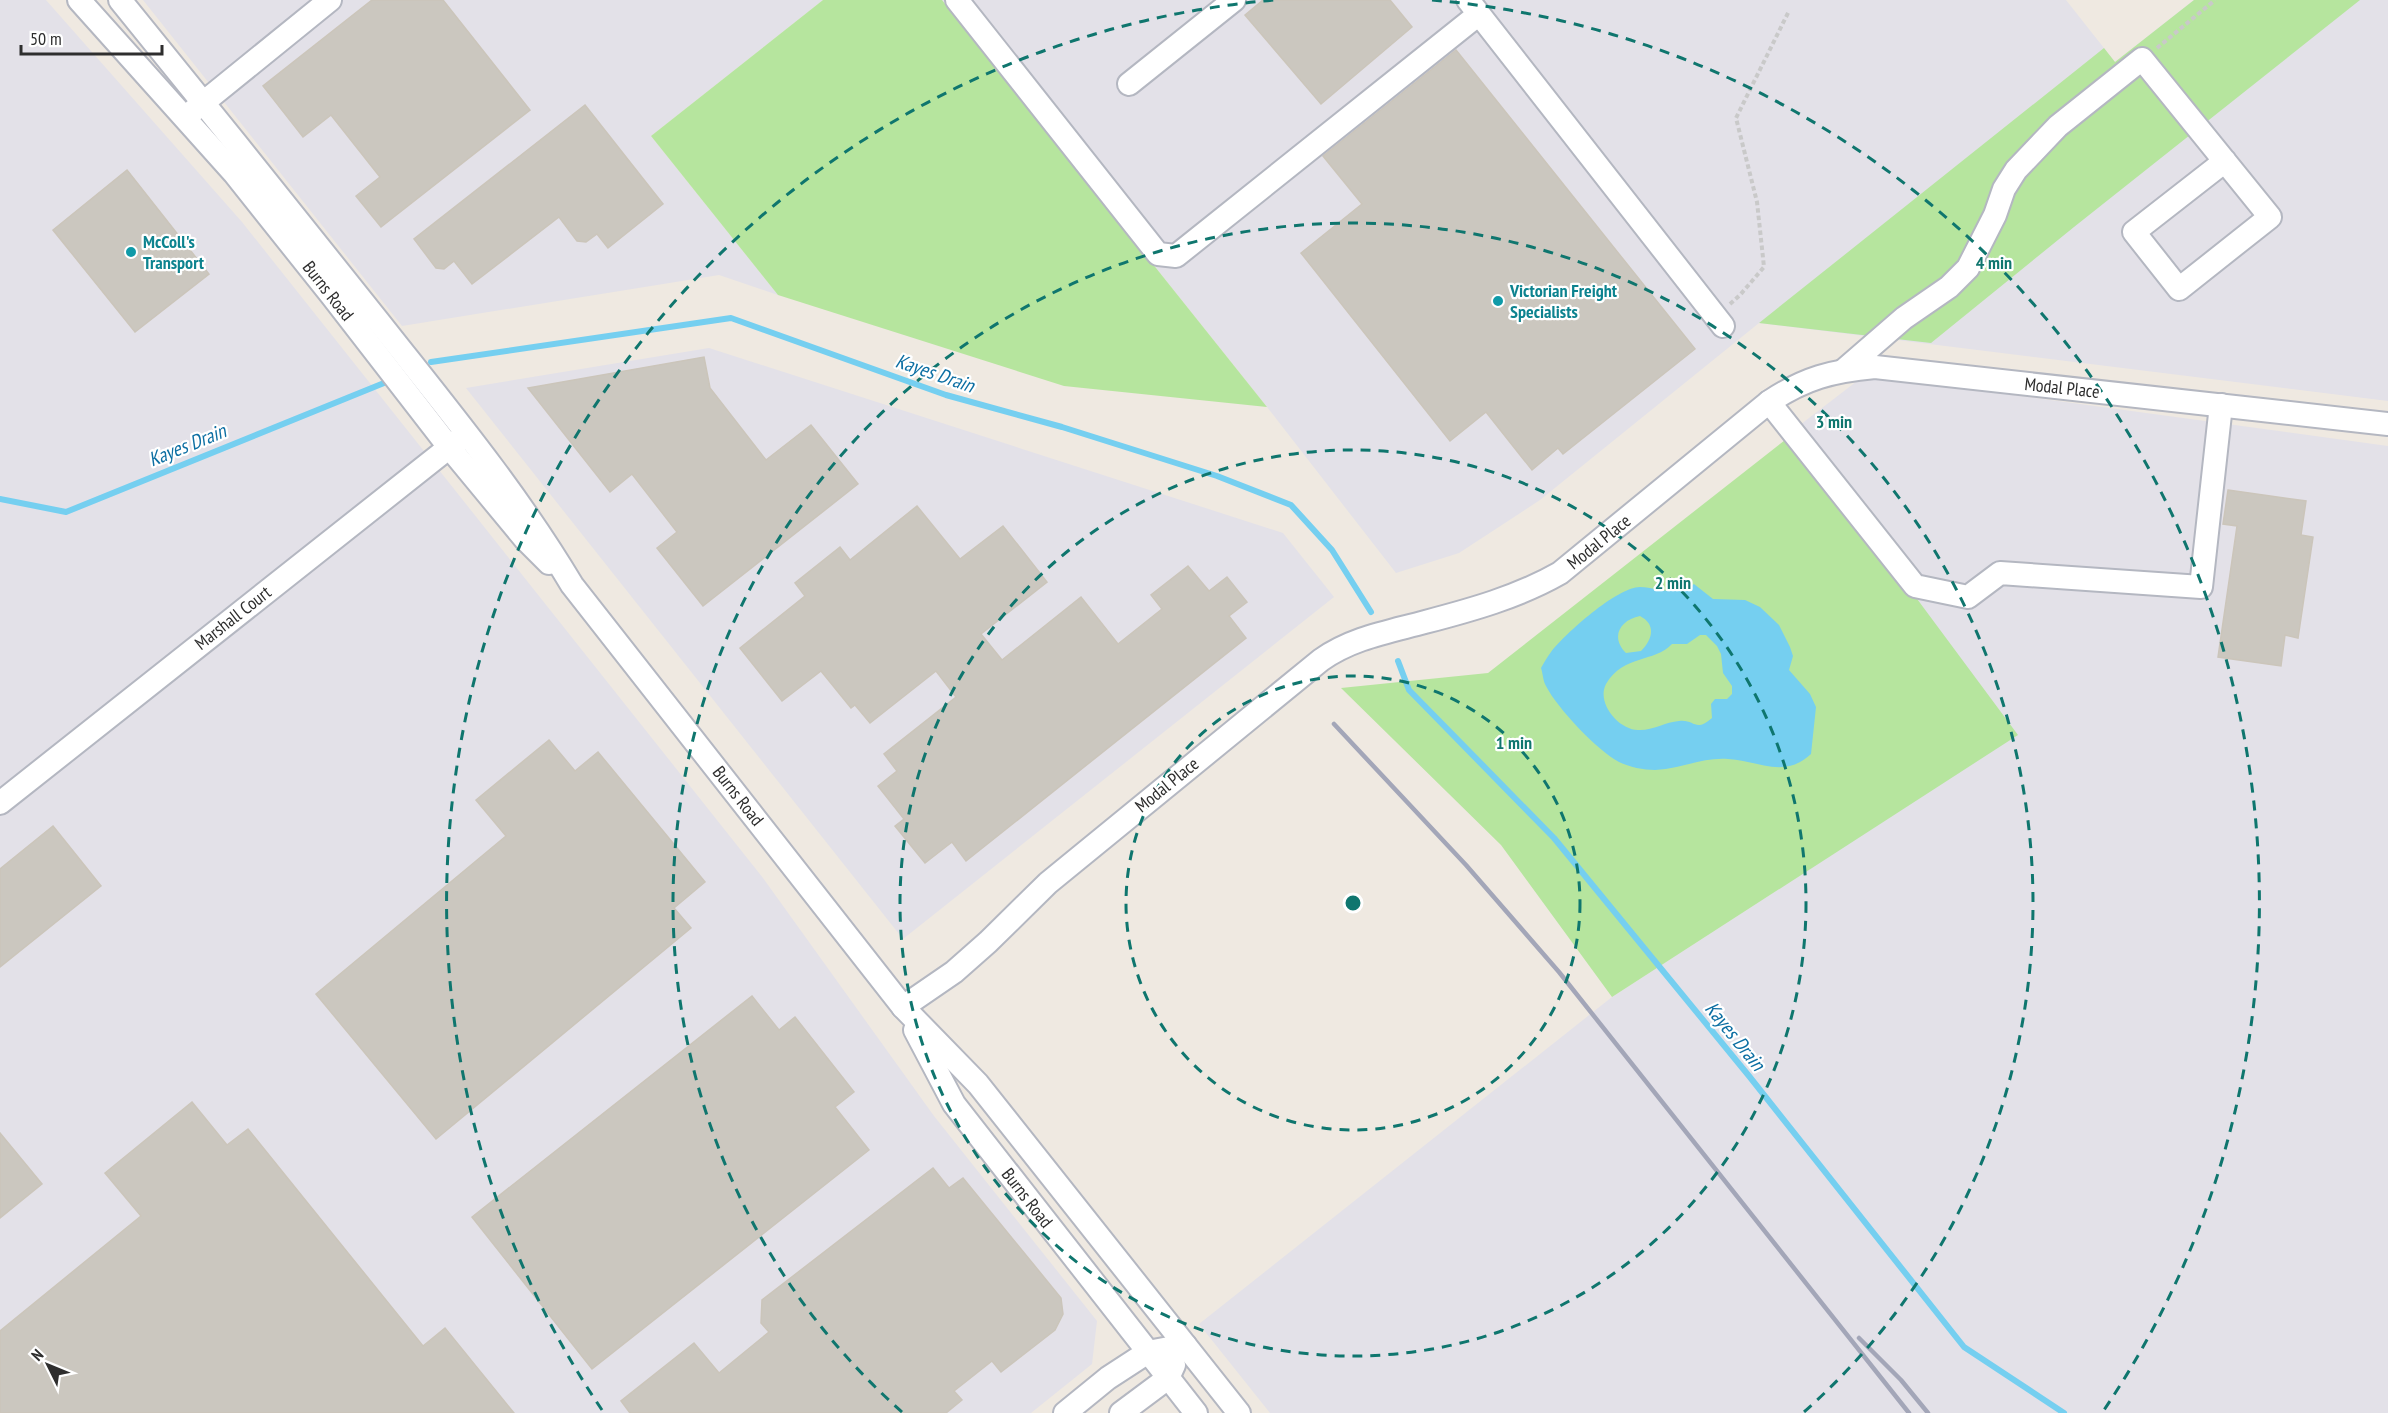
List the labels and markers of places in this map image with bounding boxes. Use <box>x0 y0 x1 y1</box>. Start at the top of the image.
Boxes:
place label: McColl's Transport <box>143 230 205 274</box>
marker: McColl's Transport <box>124 245 138 259</box>
place label: Victorian Freight Specialists <box>1509 279 1618 323</box>
marker: Victorian Freight Specialists <box>1491 294 1505 308</box>
centre of rings <box>1343 893 1363 913</box>

